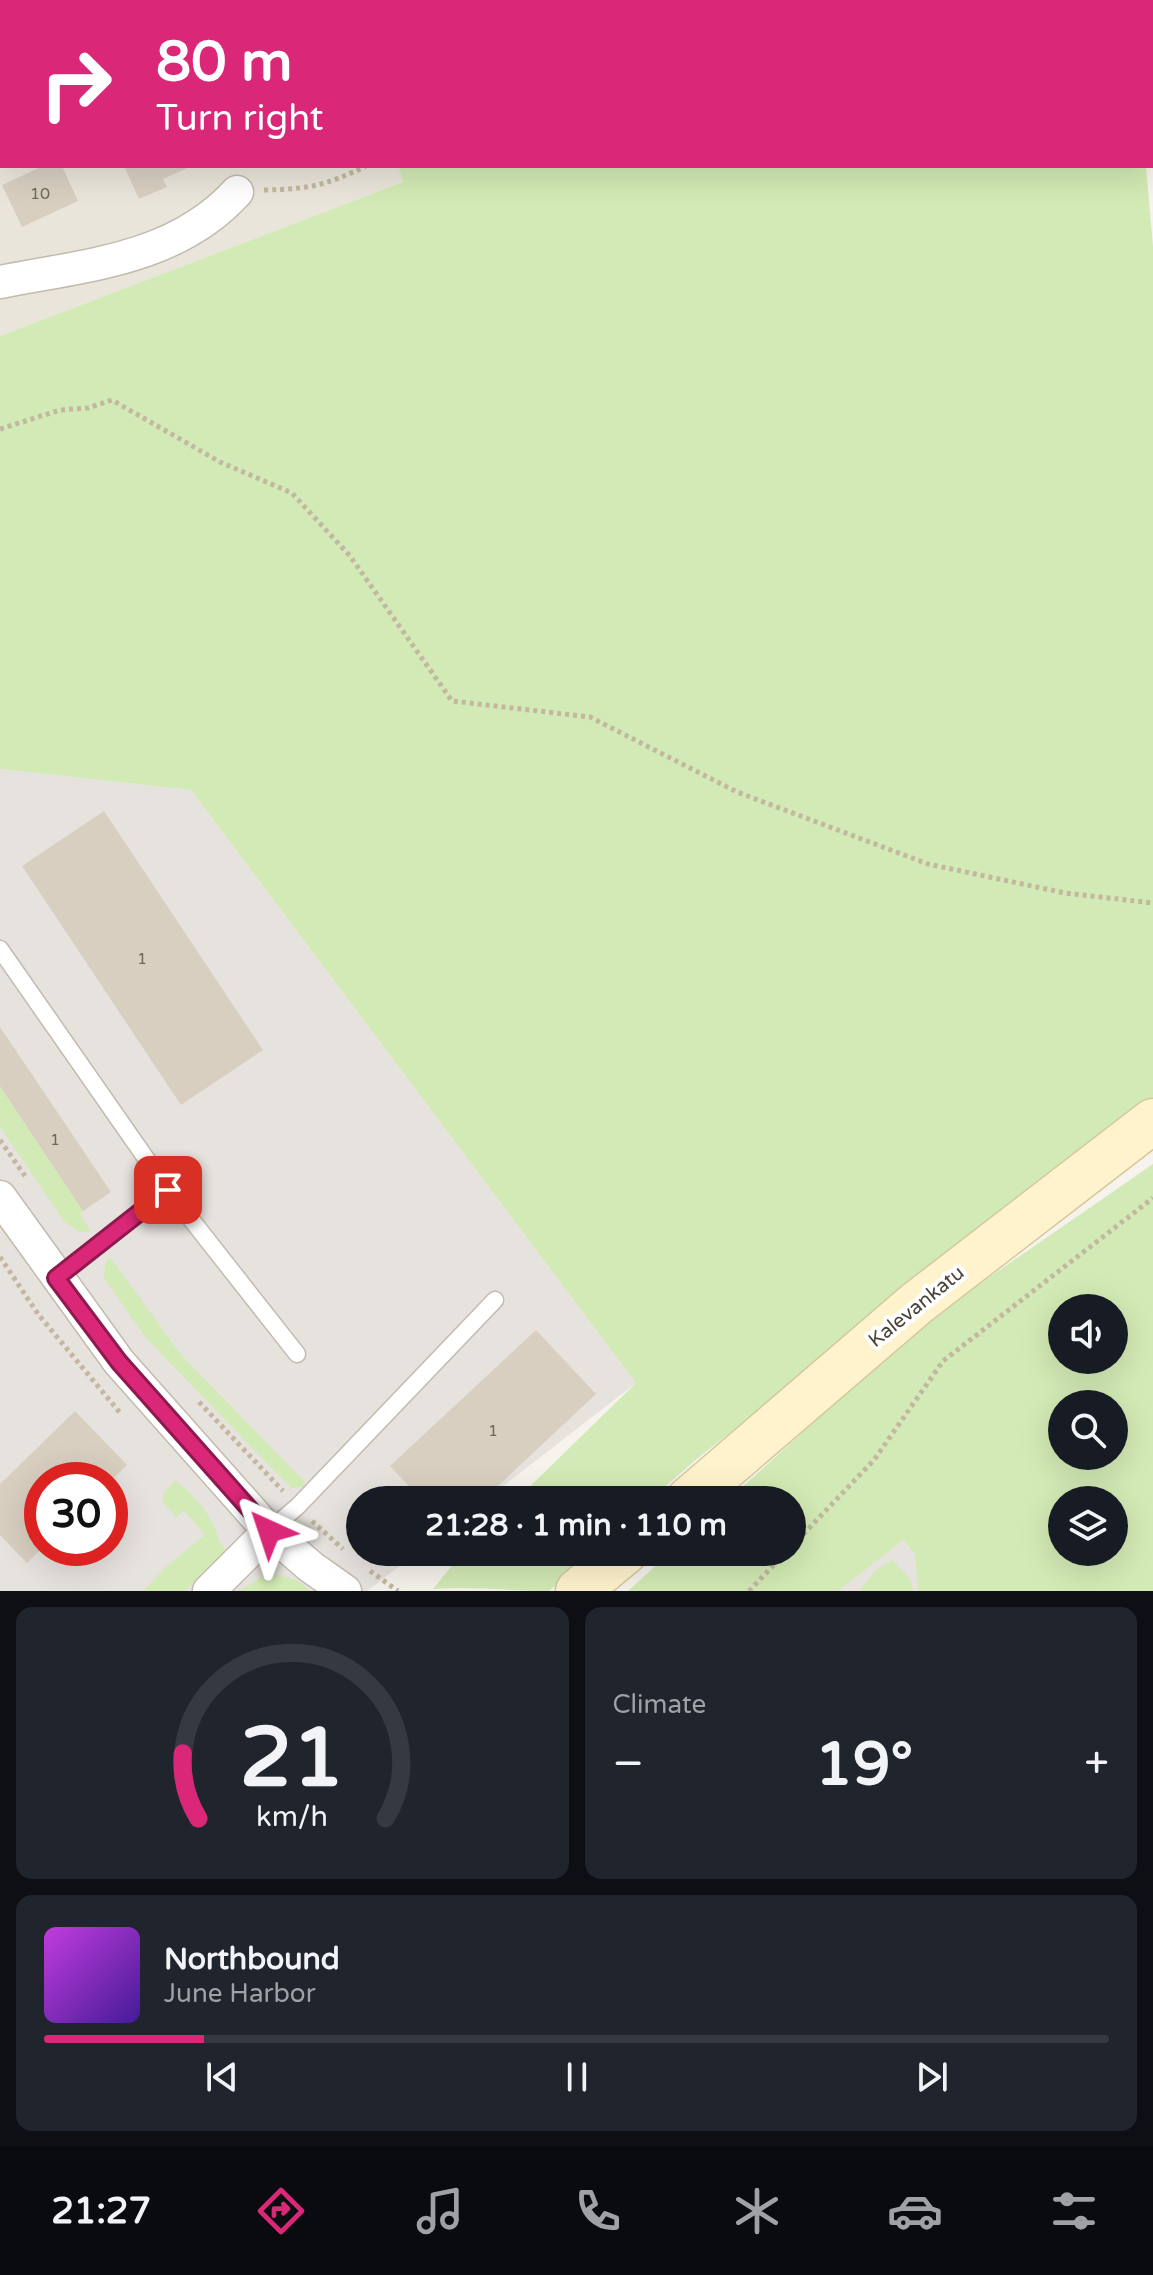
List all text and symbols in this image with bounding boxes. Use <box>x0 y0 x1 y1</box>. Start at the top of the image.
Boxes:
text: 80 m <box>156 29 292 96</box>
icon: right <box>24 32 128 136</box>
text: Turn right <box>156 97 323 140</box>
house number: 10 <box>30 184 50 204</box>
house number: 1 <box>137 949 147 969</box>
house number: 1 <box>50 1130 60 1150</box>
pin <box>134 1156 202 1224</box>
icon: arrive <box>146 1168 190 1212</box>
street label: Kalevankatu <box>864 1261 969 1353</box>
map controls <box>1048 1294 1128 1566</box>
button: sound <box>1048 1294 1128 1374</box>
button: search <box>1048 1390 1128 1470</box>
house number: 1 <box>488 1421 498 1441</box>
speed limit sign: 30 <box>24 1462 128 1566</box>
button: layers <box>1048 1486 1128 1566</box>
position arrow <box>227 1489 311 1573</box>
text: 21:28 · 1 min · 110 m <box>425 1507 727 1544</box>
text: Climate <box>613 1689 706 1720</box>
text: 21 <box>240 1709 344 1809</box>
text: 19° <box>815 1729 913 1801</box>
text: − <box>613 1738 644 1791</box>
text: + <box>1084 1738 1109 1791</box>
text: km/h <box>256 1800 328 1834</box>
text: Northbound <box>164 1941 340 1978</box>
text: June Harbor <box>164 1978 316 2009</box>
icon: previous <box>200 2055 244 2099</box>
icon: pause <box>555 2055 599 2099</box>
icon: next <box>910 2055 954 2099</box>
icon: directions <box>253 2183 309 2239</box>
icon: music <box>412 2183 468 2239</box>
icon: phone <box>570 2183 626 2239</box>
icon: climate <box>729 2183 785 2239</box>
icon: car <box>887 2183 943 2239</box>
icon: filters <box>1046 2183 1102 2239</box>
text: 21:27 <box>51 2190 151 2233</box>

